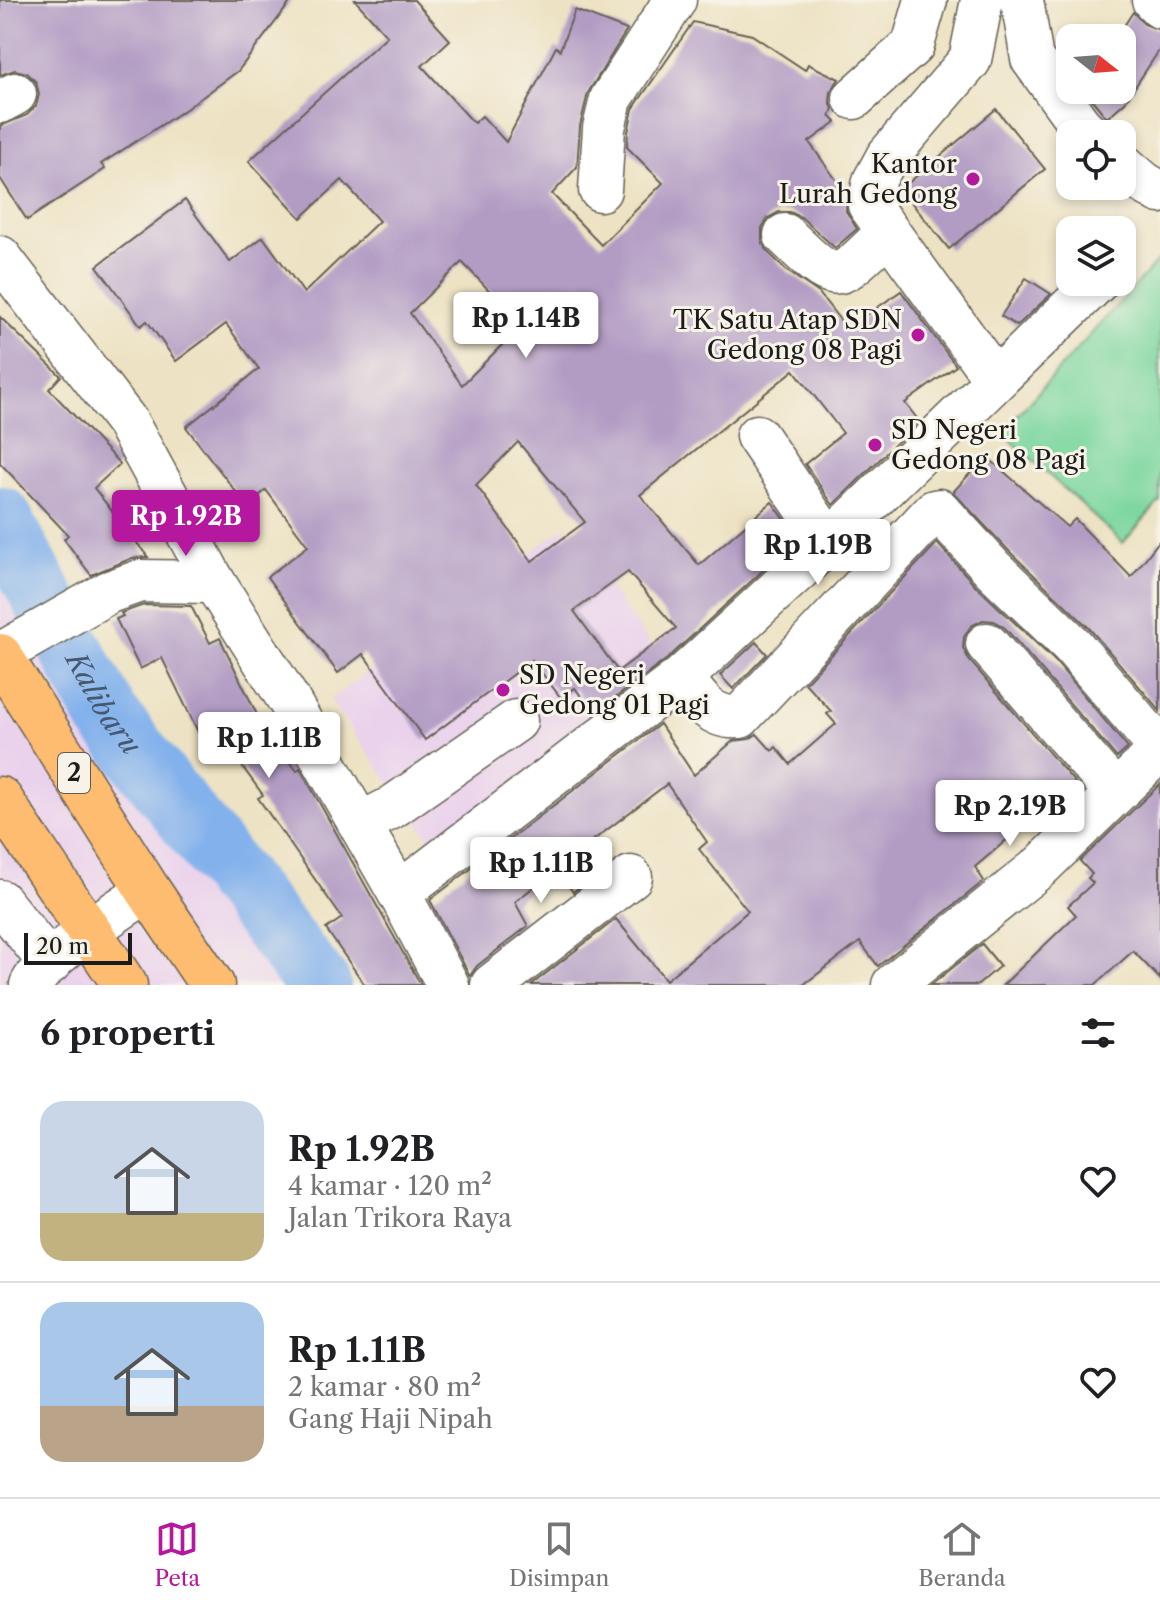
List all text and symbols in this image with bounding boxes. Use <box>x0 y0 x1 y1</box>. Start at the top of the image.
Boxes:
north arrow <box>1056 24 1136 104</box>
map controls <box>1056 24 1136 296</box>
button: locate <box>1056 120 1136 200</box>
place label: Kantor Lurah Gedong <box>779 148 957 210</box>
marker: Kantor Lurah Gedong <box>964 170 982 188</box>
button: layers <box>1056 216 1136 296</box>
pin: Rp 1.14B <box>443 292 609 360</box>
text: Rp 1.14B <box>471 302 581 334</box>
place label: TK Satu Atap SDN Gedong 08 Pagi <box>673 304 902 366</box>
marker: TK Satu Atap SDN Gedong 08 Pagi <box>909 326 927 344</box>
place label: SD Negeri Gedong 08 Pagi <box>891 414 1086 476</box>
marker: SD Negeri Gedong 08 Pagi <box>866 436 884 454</box>
pin: Rp 1.92B <box>103 490 269 558</box>
text: Rp 1.92B <box>130 500 242 532</box>
pin: Rp 1.19B <box>735 519 901 587</box>
text: Rp 1.19B <box>763 529 873 561</box>
water label: Kalibaru <box>58 644 149 761</box>
place label: SD Negeri Gedong 01 Pagi <box>519 659 710 721</box>
marker: SD Negeri Gedong 01 Pagi <box>494 681 512 699</box>
pin: Rp 1.11B <box>186 712 352 780</box>
text: Rp 1.11B <box>216 722 322 754</box>
road number: 2 <box>58 753 90 793</box>
pin: Rp 2.19B <box>927 780 1093 848</box>
text: Rp 2.19B <box>953 790 1067 822</box>
pin: Rp 1.11B <box>458 837 624 905</box>
text: Rp 1.11B <box>488 847 594 879</box>
scale bar <box>24 929 132 965</box>
text: 20 m <box>36 933 89 960</box>
icon: filters <box>1076 1011 1120 1055</box>
text: 6 properti <box>40 1012 215 1054</box>
text: Rp 1.92B <box>288 1128 435 1170</box>
icon: home <box>104 1133 200 1229</box>
icon: heart <box>1076 1159 1120 1203</box>
text: 4 kamar · 120 m² <box>288 1170 492 1202</box>
text: Jalan Trikora Raya <box>288 1202 512 1234</box>
text: Rp 1.11B <box>288 1329 426 1371</box>
icon: home <box>104 1334 200 1430</box>
icon: heart <box>1076 1360 1120 1404</box>
text: 2 kamar · 80 m² <box>288 1371 481 1403</box>
text: Gang Haji Nipah <box>288 1403 493 1435</box>
tab: Peta <box>154 1517 200 1592</box>
tab: Disimpan <box>509 1517 609 1592</box>
tab: Beranda <box>918 1517 1006 1592</box>

